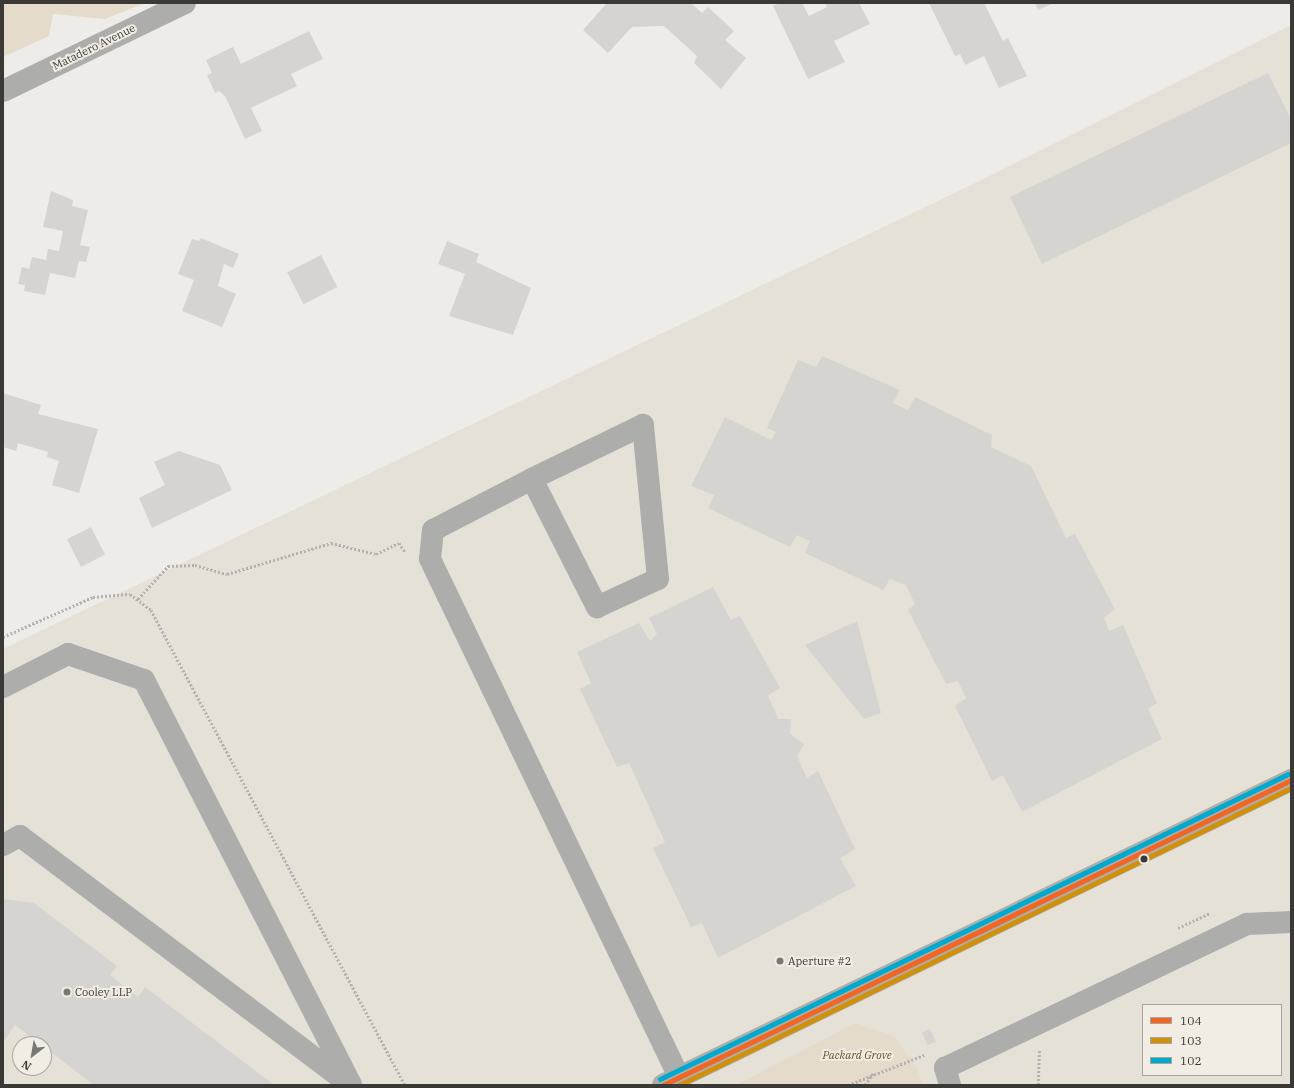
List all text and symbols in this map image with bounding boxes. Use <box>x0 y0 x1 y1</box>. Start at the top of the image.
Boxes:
street label: Matadero Avenue <box>51 21 137 73</box>
unlabelled marker <box>1139 854 1149 864</box>
place label: Aperture #2 <box>788 954 851 968</box>
marker: Aperture #2 <box>775 956 785 966</box>
place label: Cooley LLP <box>75 985 132 999</box>
marker: Cooley LLP <box>62 987 72 997</box>
legend <box>1142 1004 1282 1076</box>
text: 104 <box>1180 1013 1202 1028</box>
text: 103 <box>1180 1033 1202 1048</box>
north arrow <box>12 1036 52 1076</box>
park label: Packard Grove <box>822 1048 892 1062</box>
text: 102 <box>1180 1053 1202 1068</box>
text: N <box>19 1057 34 1074</box>

